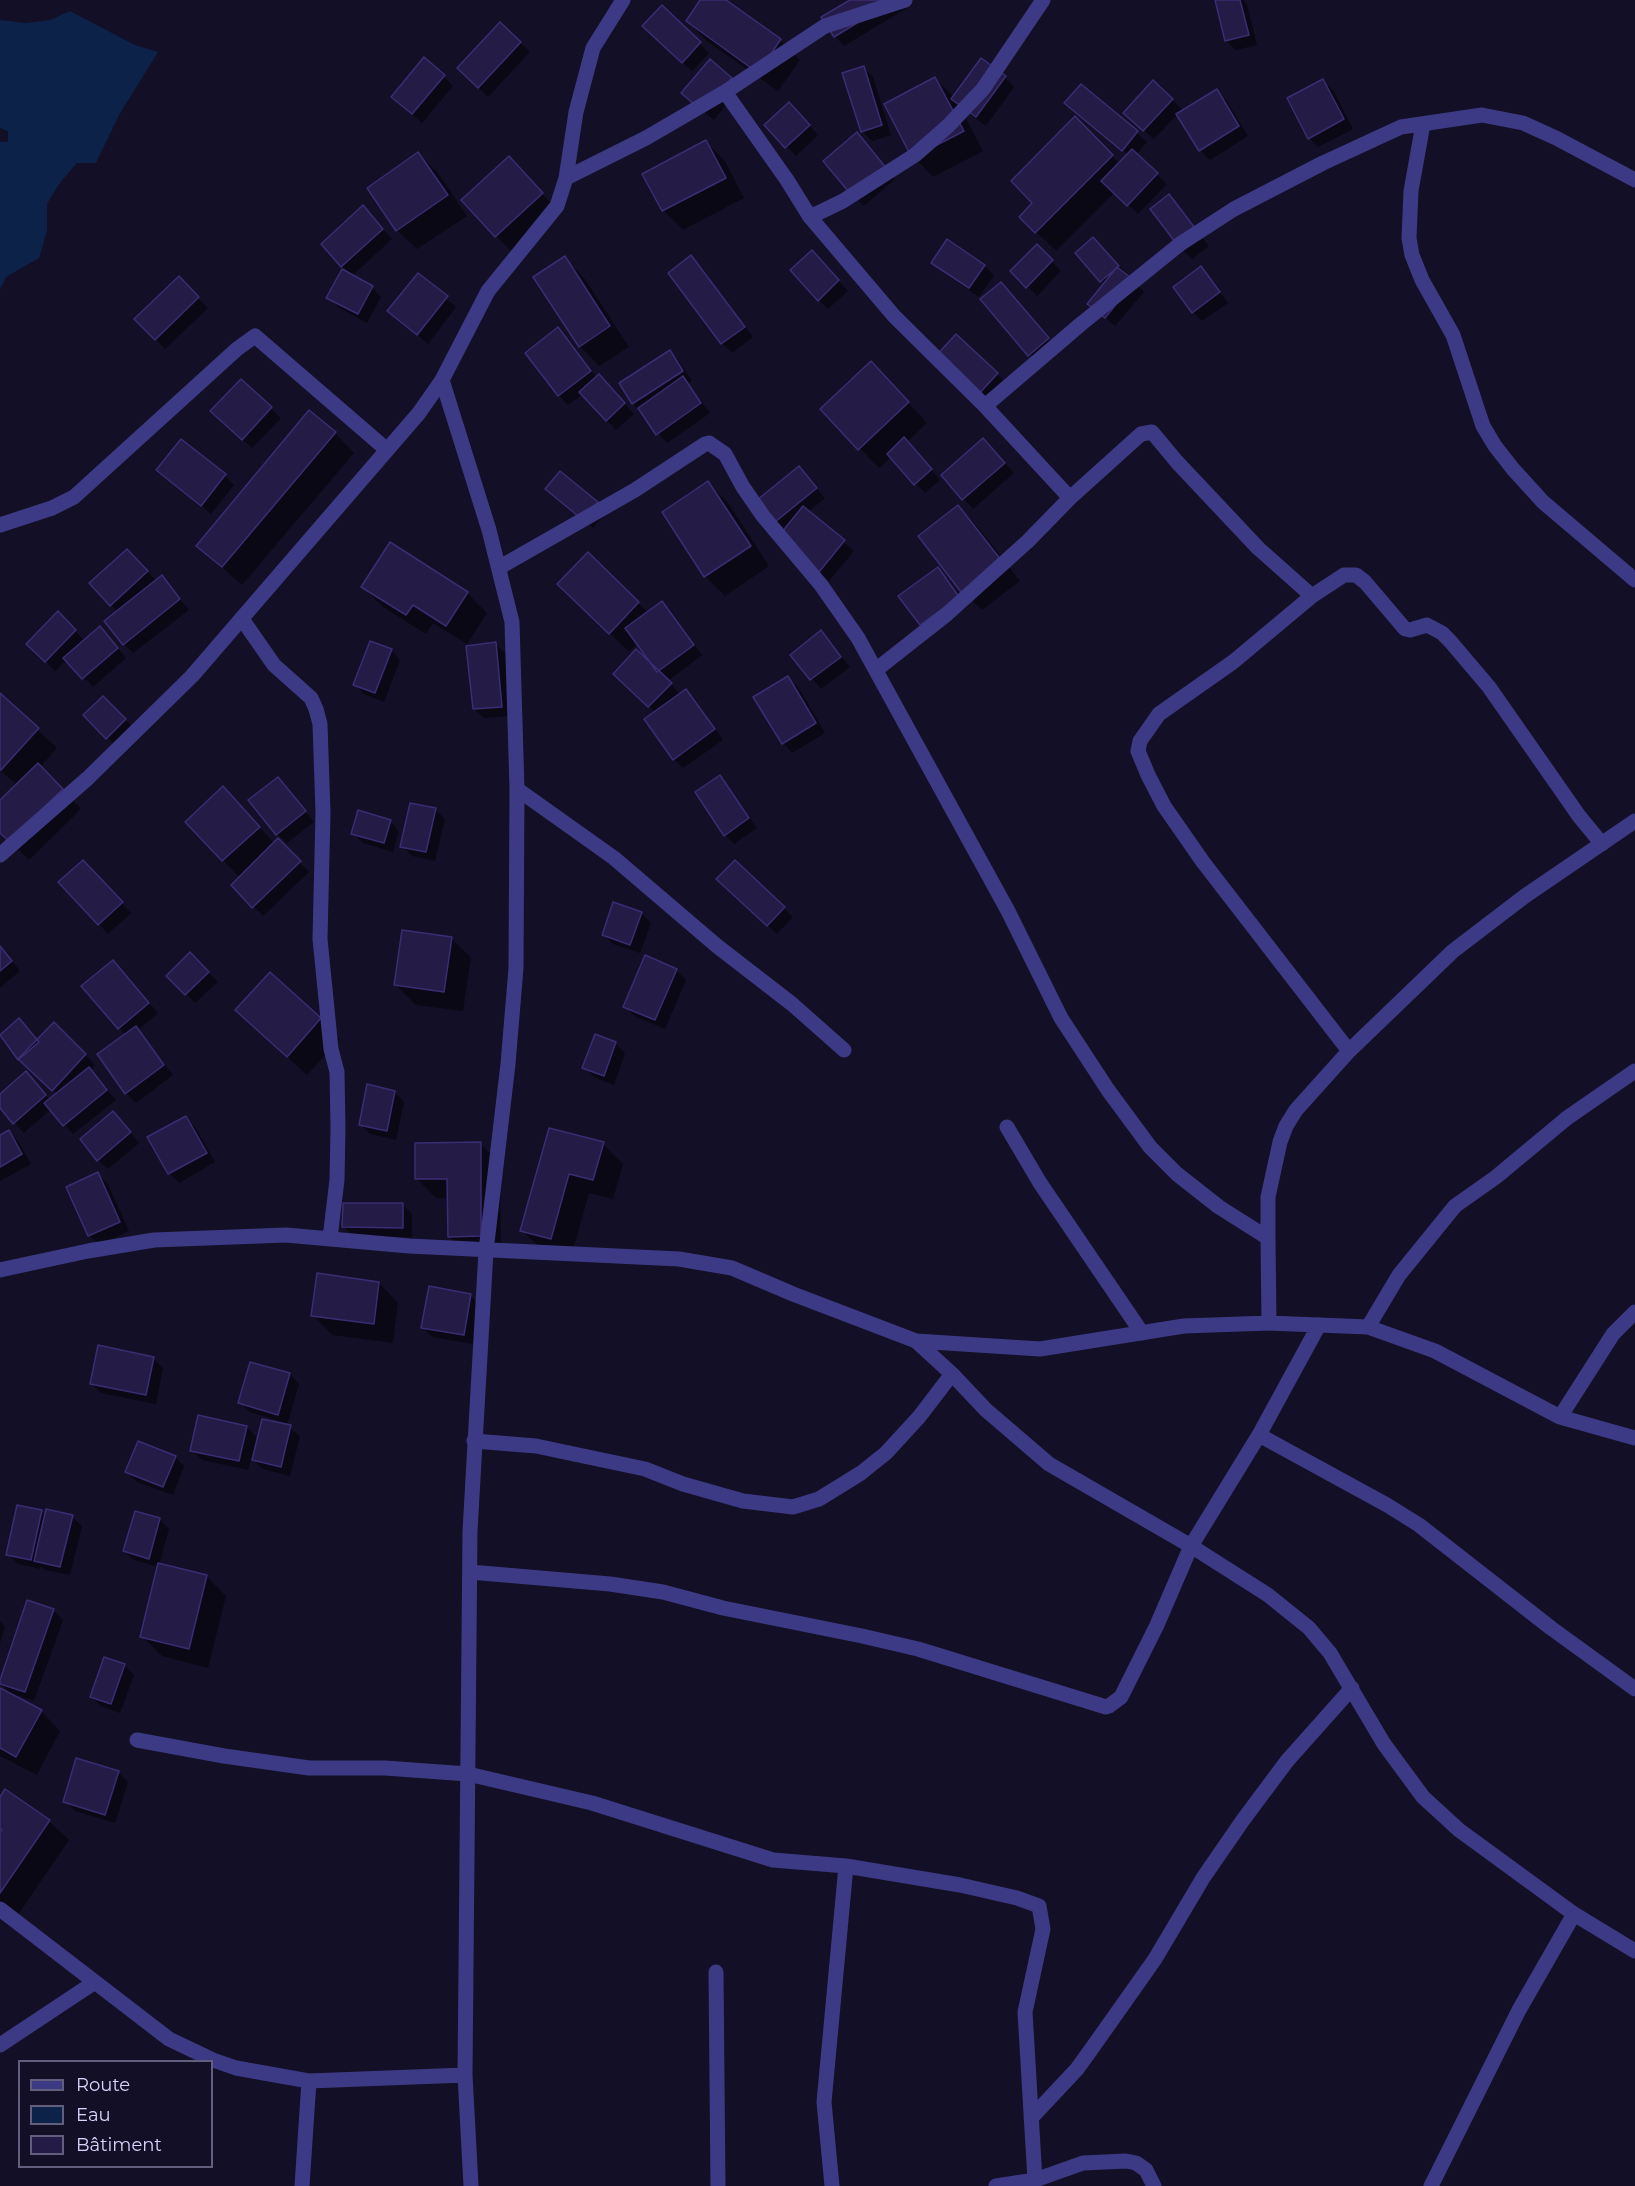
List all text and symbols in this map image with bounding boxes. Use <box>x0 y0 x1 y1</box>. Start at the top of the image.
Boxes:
legend <box>18 2060 213 2168</box>
text: Route <box>76 2074 130 2096</box>
text: Eau <box>76 2104 111 2126</box>
text: Bâtiment <box>76 2134 162 2156</box>

